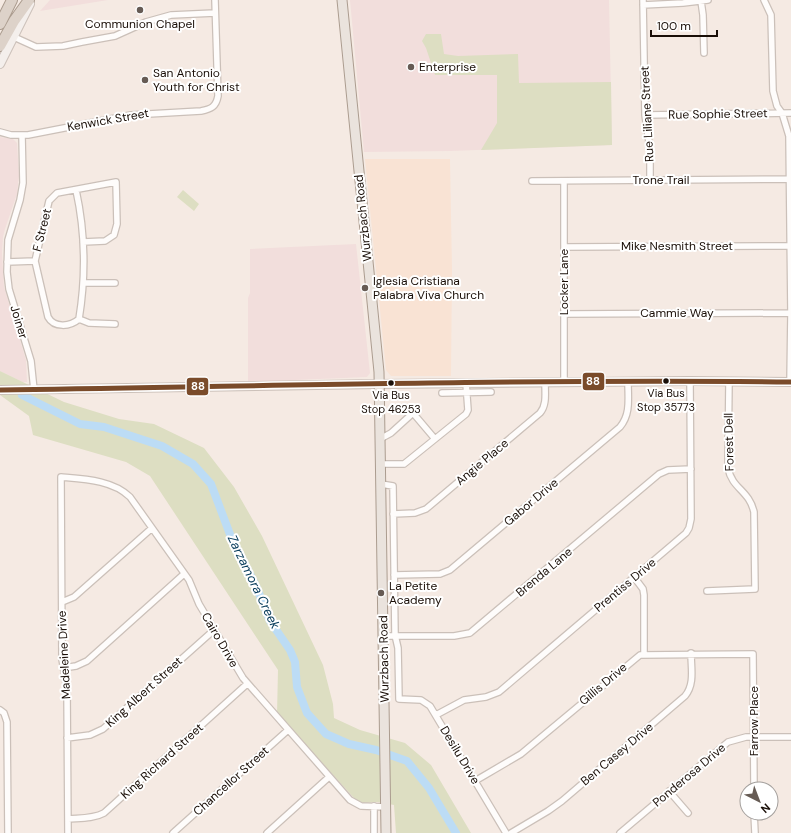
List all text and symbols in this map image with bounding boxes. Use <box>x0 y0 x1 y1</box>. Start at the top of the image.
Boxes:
marker: Communion Chapel <box>135 5 145 15</box>
scale bar <box>651 12 717 38</box>
place label: Communion Chapel <box>85 16 195 32</box>
text: 100 m <box>657 18 691 34</box>
place label: Enterprise <box>419 59 476 75</box>
marker: Enterprise <box>406 62 416 72</box>
place label: San Antonio Youth for Christ <box>153 65 240 95</box>
street label: Rue Liliane Street <box>636 65 658 162</box>
marker: San Antonio Youth for Christ <box>140 75 150 85</box>
street label: Kenwick Street <box>66 105 150 135</box>
street label: Rue Sophie Street <box>668 105 768 123</box>
street label: Trone Trail <box>633 172 689 188</box>
street label: Wurzbach Road <box>350 174 376 262</box>
street label: F Street <box>29 207 55 253</box>
street label: Mike Nesmith Street <box>621 238 733 254</box>
street label: Locker Lane <box>556 248 572 315</box>
place label: Iglesia Cristiana Palabra Viva Church <box>373 273 484 303</box>
marker: Iglesia Cristiana Palabra Viva Church <box>360 283 370 293</box>
street label: Joiner <box>6 303 32 341</box>
street label: Cammie Way <box>640 305 714 321</box>
line badge: 88 <box>582 372 605 391</box>
text: 88 <box>586 374 600 388</box>
marker: Via Bus Stop 35773 <box>661 376 671 386</box>
line badge: 88 <box>186 377 209 396</box>
marker: Via Bus Stop 46253 <box>386 378 396 388</box>
text: 88 <box>191 379 205 393</box>
place label: Via Bus Stop 35773 <box>637 386 695 414</box>
place label: Via Bus Stop 46253 <box>361 388 421 416</box>
street label: Forest Dell <box>720 413 738 471</box>
street label: Angie Place <box>452 435 512 489</box>
street label: Gabor Drive <box>500 474 562 529</box>
water label: Zarzamora Creek <box>224 532 284 632</box>
street label: Brenda Lane <box>512 544 576 600</box>
street label: Prentiss Drive <box>591 554 659 616</box>
place label: La Petite Academy <box>389 578 442 608</box>
marker: La Petite Academy <box>376 588 386 598</box>
street label: Madeleine Drive <box>54 610 74 700</box>
street label: Cairo Drive <box>198 610 242 671</box>
street label: Wurzbach Road <box>375 615 393 703</box>
street label: King Albert Street <box>102 653 186 731</box>
street label: Gillis Drive <box>576 659 630 709</box>
street label: Farrow Place <box>746 686 762 756</box>
street label: King Richard Street <box>117 719 207 802</box>
street label: Ben Casey Drive <box>577 719 657 789</box>
street label: Desilu Drive <box>436 723 484 787</box>
street label: Ponderosa Drive <box>649 740 729 810</box>
street label: Chancellor Street <box>190 743 273 819</box>
north arrow <box>739 781 779 821</box>
text: N <box>758 801 773 816</box>

